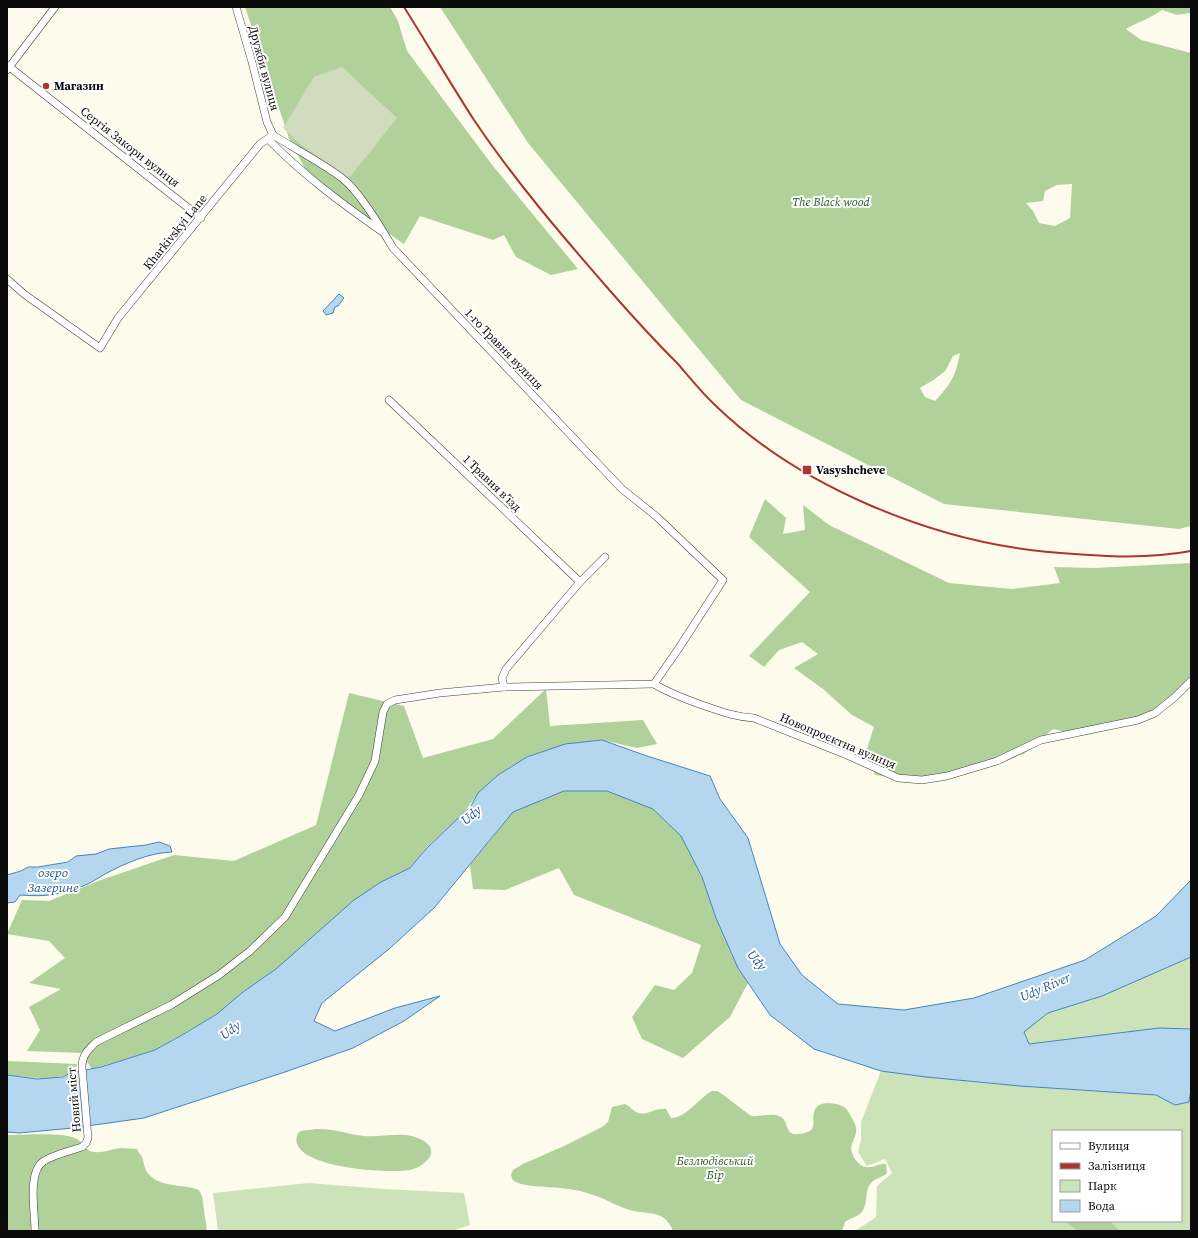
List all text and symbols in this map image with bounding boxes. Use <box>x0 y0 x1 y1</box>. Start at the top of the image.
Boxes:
street label: Дружби вулиця <box>245 24 283 112</box>
place label: Магазин <box>54 78 104 94</box>
marker: Магазин <box>41 81 51 91</box>
street label: Сергія Закори вулиця <box>77 103 183 191</box>
street label: Kharkivskyi Lane <box>140 191 210 273</box>
park label: The Black wood <box>792 194 871 210</box>
street label: 1-го Травня вулиця <box>461 305 547 393</box>
street label: 1 Травня в’їзд <box>459 451 525 515</box>
place label: Vasyshcheve <box>816 462 885 478</box>
marker: Vasyshcheve <box>801 464 813 476</box>
street label: Новопроєктна вулиця <box>777 709 899 773</box>
water label: Udy <box>457 801 485 828</box>
water label: озеро Зазерине <box>27 864 79 896</box>
water label: Udy <box>744 946 771 974</box>
water label: Udy River <box>1017 968 1074 1005</box>
water label: Udy <box>216 1016 244 1043</box>
street label: Новий міст <box>63 1066 85 1133</box>
legend <box>1052 1130 1182 1222</box>
text: Вулиця <box>1088 1138 1129 1154</box>
park label: Безлюдівський Бір <box>675 1153 754 1183</box>
text: Залізниця <box>1088 1158 1146 1174</box>
text: Парк <box>1088 1178 1117 1194</box>
text: Вода <box>1088 1198 1116 1214</box>

